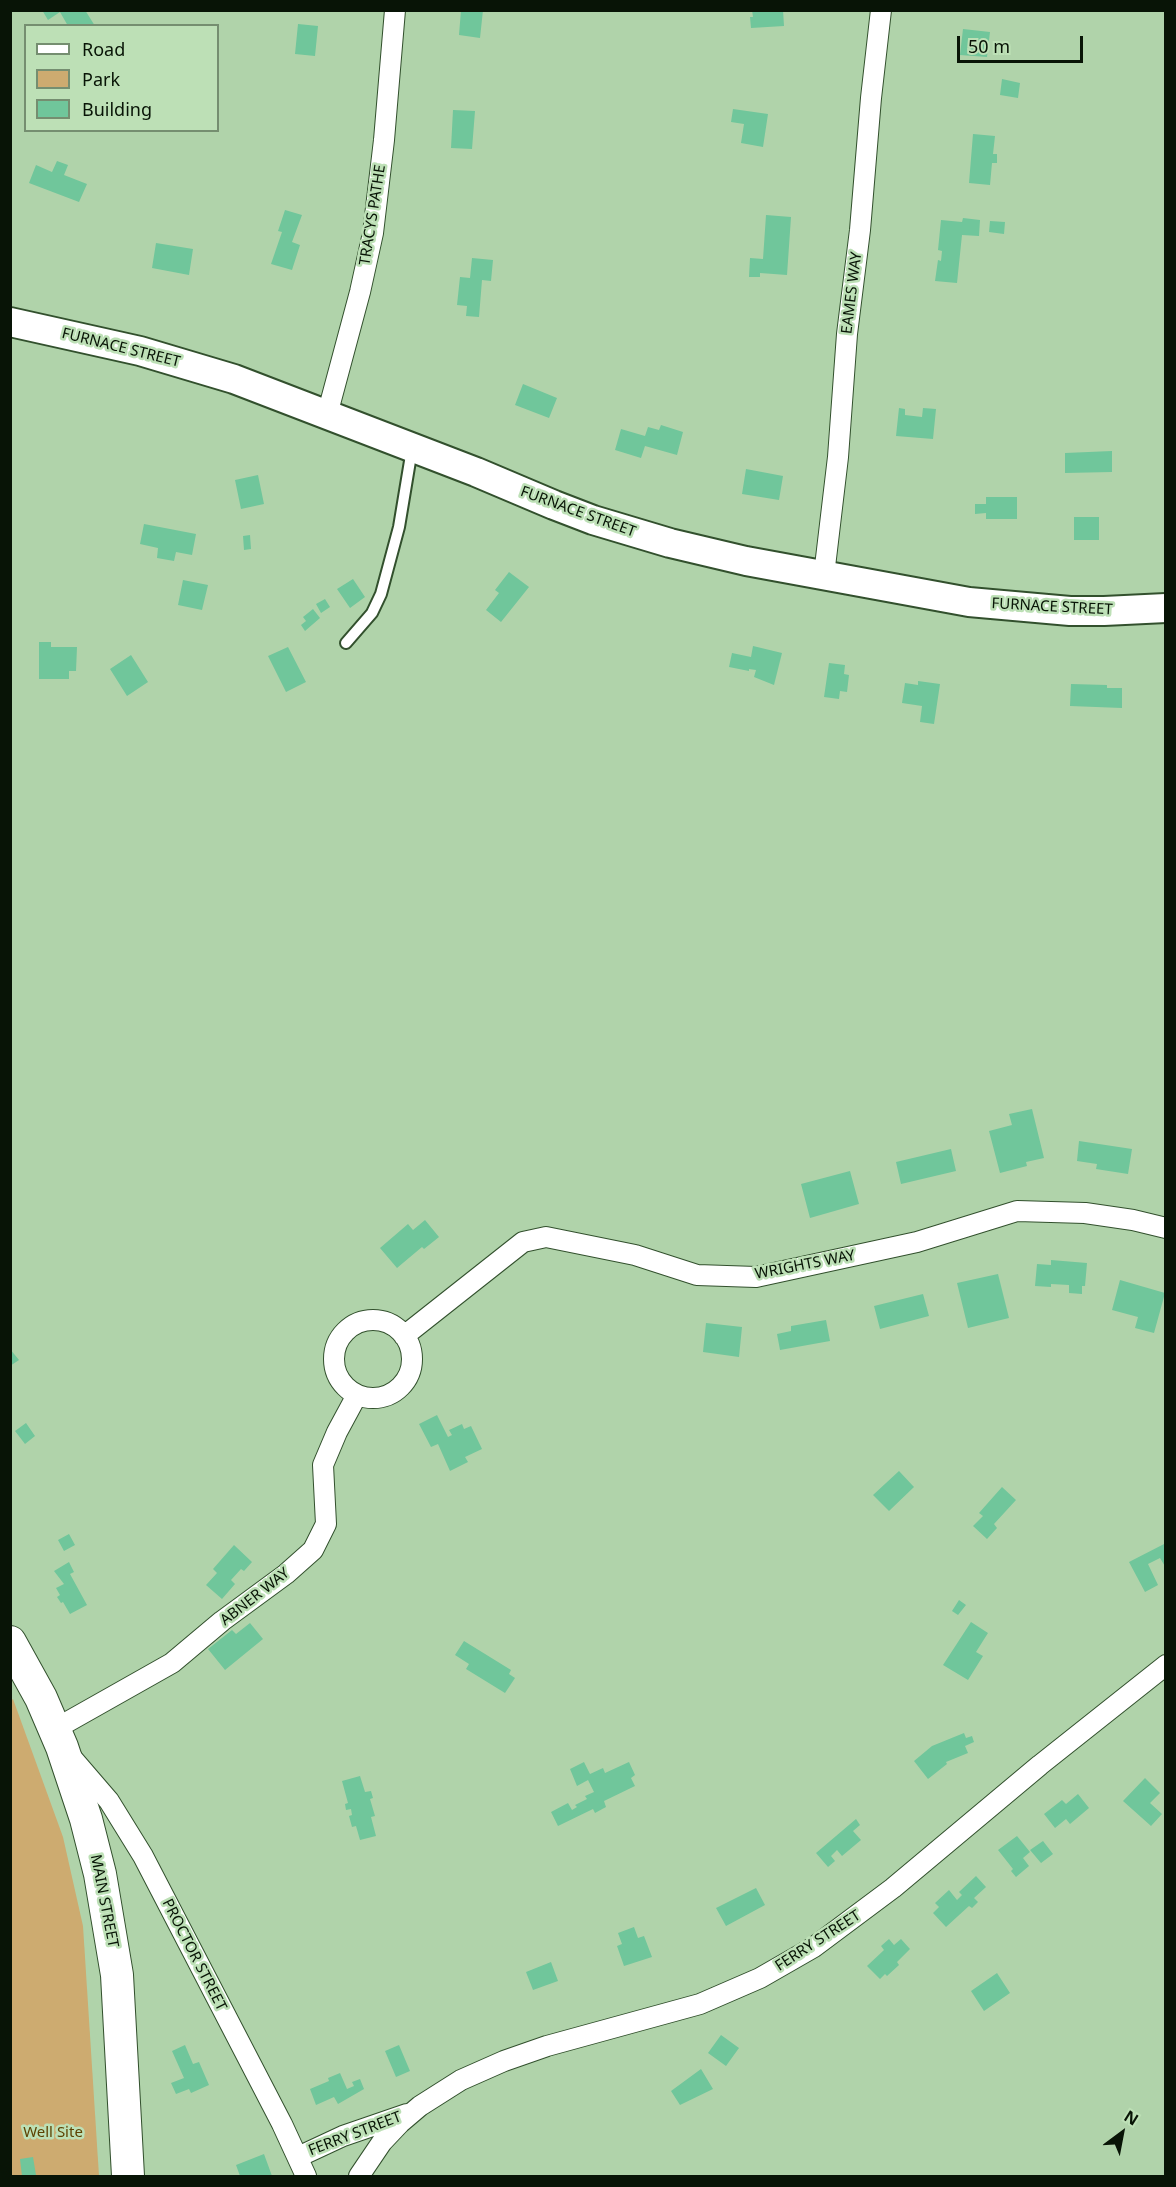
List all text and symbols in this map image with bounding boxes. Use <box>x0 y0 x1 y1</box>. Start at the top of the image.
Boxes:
legend <box>24 24 219 132</box>
scale bar <box>960 24 1086 62</box>
text: 50 m <box>968 34 1010 58</box>
text: Road <box>82 37 125 61</box>
text: Park <box>82 67 120 91</box>
text: Building <box>82 97 152 121</box>
street label: TRACYS PATHE <box>356 163 390 267</box>
street label: EAMES WAY <box>838 251 866 335</box>
street label: FURNACE STREET <box>60 325 182 371</box>
street label: FURNACE STREET <box>518 483 638 541</box>
street label: FURNACE STREET <box>991 595 1113 619</box>
street label: WRIGHTS WAY <box>754 1246 856 1284</box>
street label: ABNER WAY <box>217 1564 293 1630</box>
street label: MAIN STREET <box>86 1853 122 1949</box>
street label: PROCTOR STREET <box>158 1896 230 2014</box>
street label: FERRY STREET <box>772 1907 864 1975</box>
north arrow <box>1092 2103 1152 2163</box>
text: N <box>1120 2105 1143 2131</box>
street label: FERRY STREET <box>306 2108 404 2160</box>
park label: Well Site <box>23 2124 83 2142</box>

